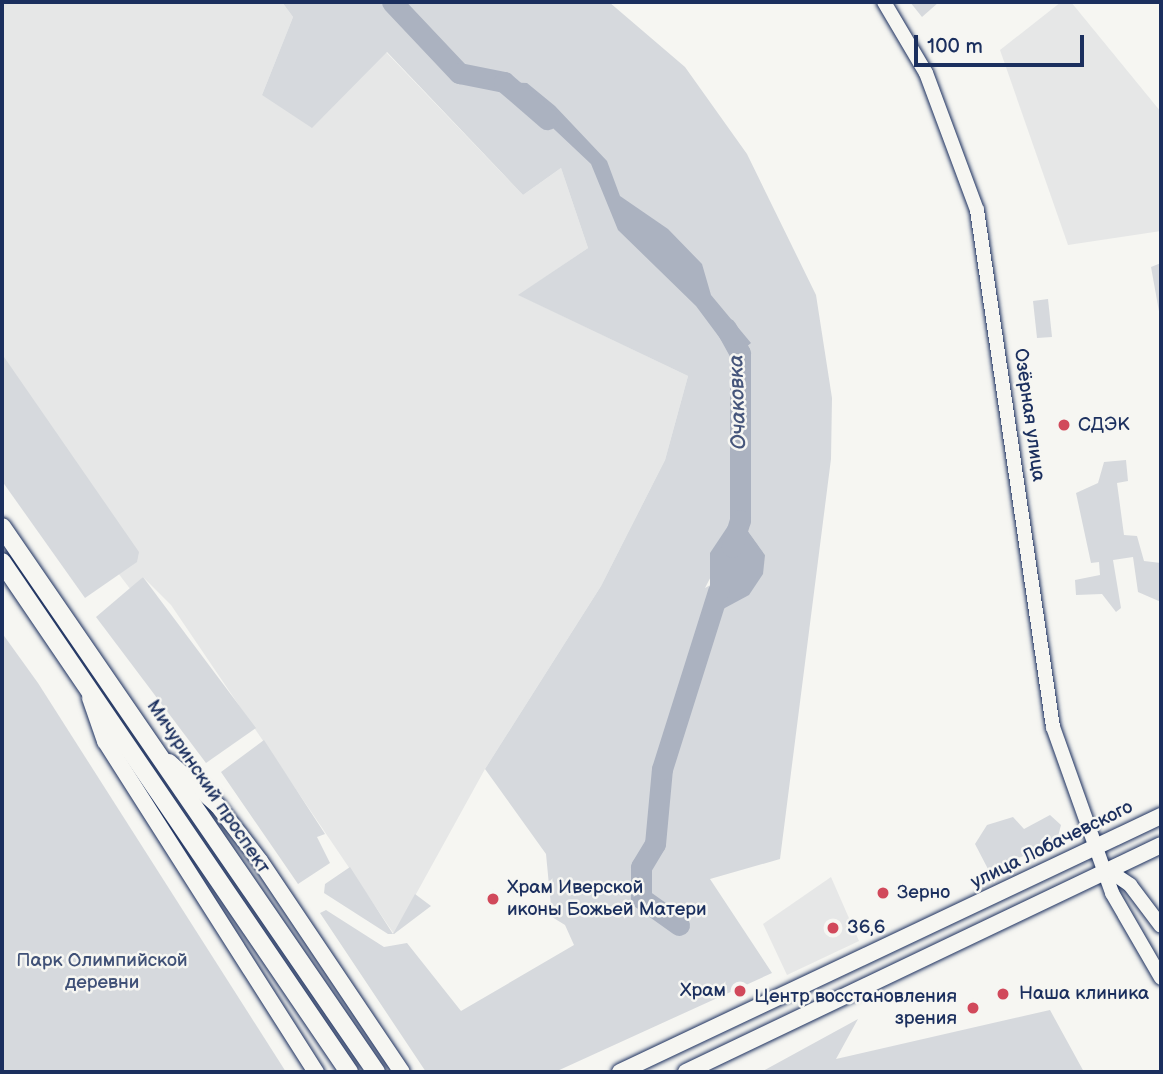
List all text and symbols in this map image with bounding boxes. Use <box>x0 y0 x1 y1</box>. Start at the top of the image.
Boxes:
scale bar <box>918 21 1088 65</box>
text: 100 m <box>927 34 983 59</box>
street label: Озёрная улица <box>1008 347 1050 483</box>
water label: Очаковка <box>724 354 752 450</box>
place label: СДЭК <box>1078 414 1129 436</box>
marker: СДЭК <box>1056 417 1072 433</box>
street label: Мичуринский проспект <box>141 696 275 878</box>
street label: улица Лобачевского <box>967 796 1137 894</box>
place label: Храм Иверской иконы Божьей Матери <box>507 877 707 921</box>
place label: Зерно <box>897 882 950 904</box>
marker: Зерно <box>875 885 891 901</box>
marker: Храм Иверской иконы Божьей Матери <box>485 891 501 907</box>
place label: 36,6 <box>847 917 885 939</box>
marker: 36,6 <box>825 920 841 936</box>
park label: Парк Олимпийской деревни <box>16 950 188 994</box>
place label: Храм <box>680 980 726 1002</box>
marker: Храм <box>732 983 748 999</box>
place label: Наша клиника <box>1019 983 1149 1005</box>
marker: Наша клиника <box>993 984 1013 1004</box>
place label: Центр восстановления зрения <box>754 986 957 1030</box>
marker: Центр восстановления зрения <box>963 998 983 1018</box>

